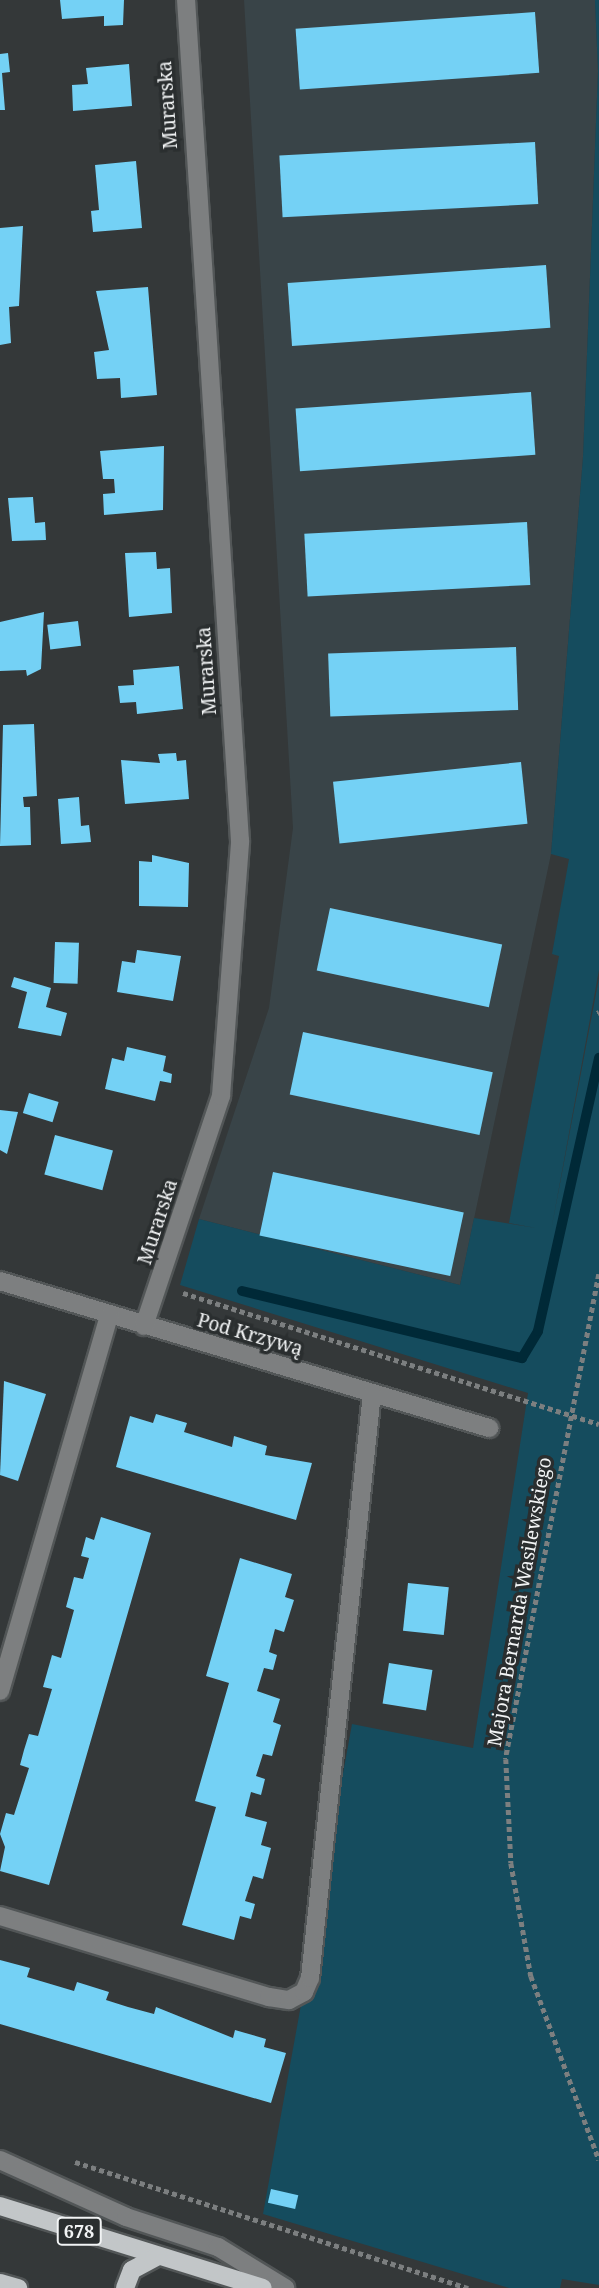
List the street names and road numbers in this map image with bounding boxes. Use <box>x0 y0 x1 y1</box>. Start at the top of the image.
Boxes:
street label: Murarska <box>154 60 182 150</box>
street label: Murarska <box>193 626 221 716</box>
street label: Murarska <box>133 1176 183 1268</box>
street label: Pod Krzywą <box>195 1309 305 1361</box>
street label: Majora Bernarda Wasilewskiego <box>483 1455 557 1749</box>
road number: 678 <box>56 2216 102 2246</box>

